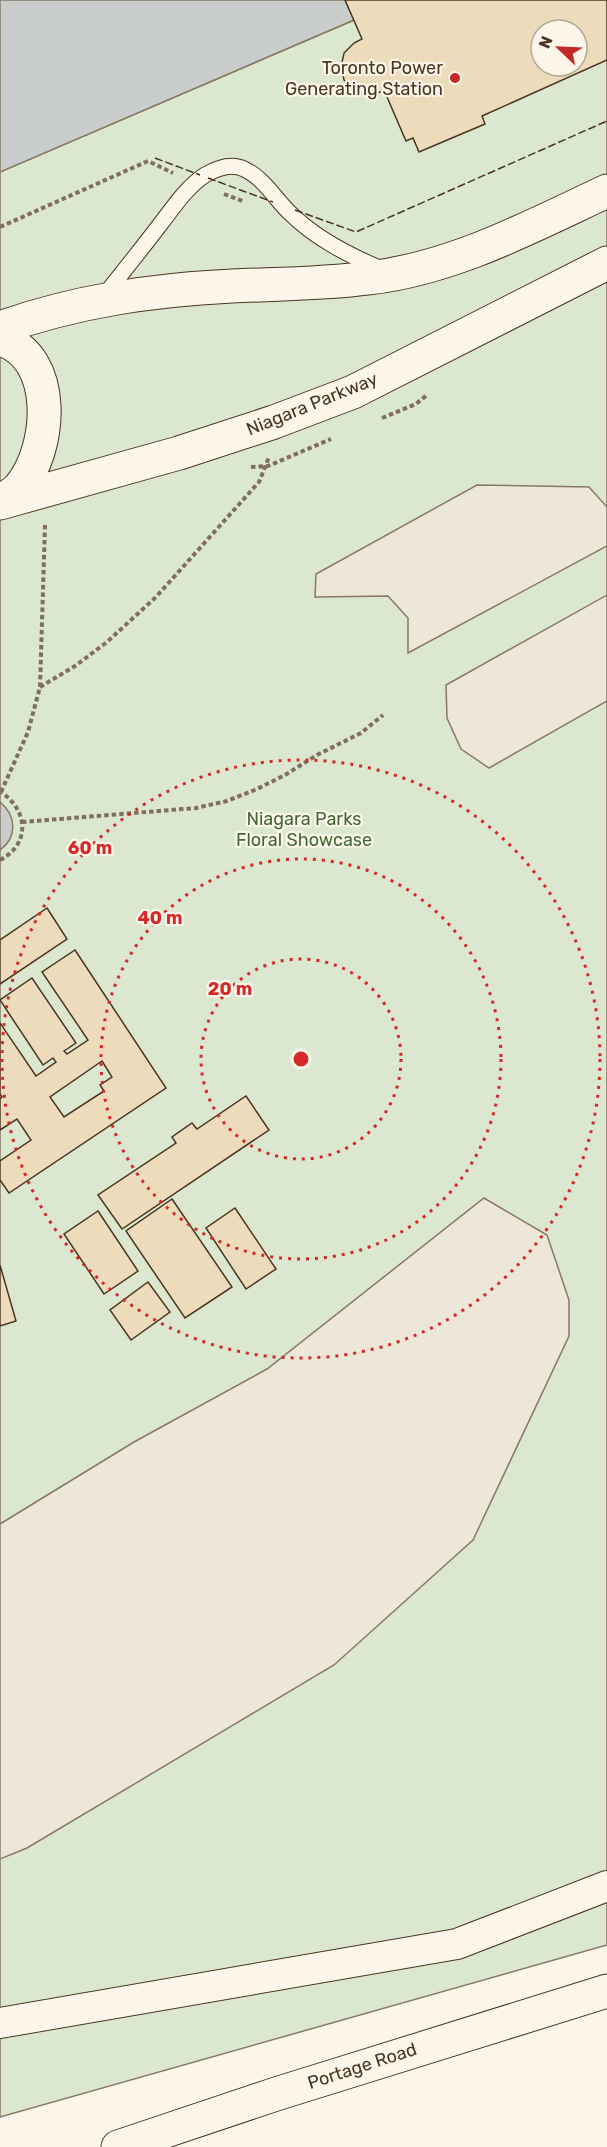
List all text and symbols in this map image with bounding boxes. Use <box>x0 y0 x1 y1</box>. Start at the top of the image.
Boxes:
north arrow <box>529 18 589 78</box>
text: N <box>535 33 557 51</box>
place label: Toronto Power Generating Station <box>285 57 443 100</box>
marker: Toronto Power Generating Station <box>448 71 462 85</box>
street label: Niagara Parkway <box>243 368 381 440</box>
park label: Niagara Parks Floral Showcase <box>236 808 372 851</box>
text: 60 m <box>68 837 112 859</box>
text: 40 m <box>138 907 182 929</box>
text: 20 m <box>208 978 252 1000</box>
centre of rings <box>291 1049 311 1069</box>
street label: Portage Road <box>305 2038 419 2094</box>

